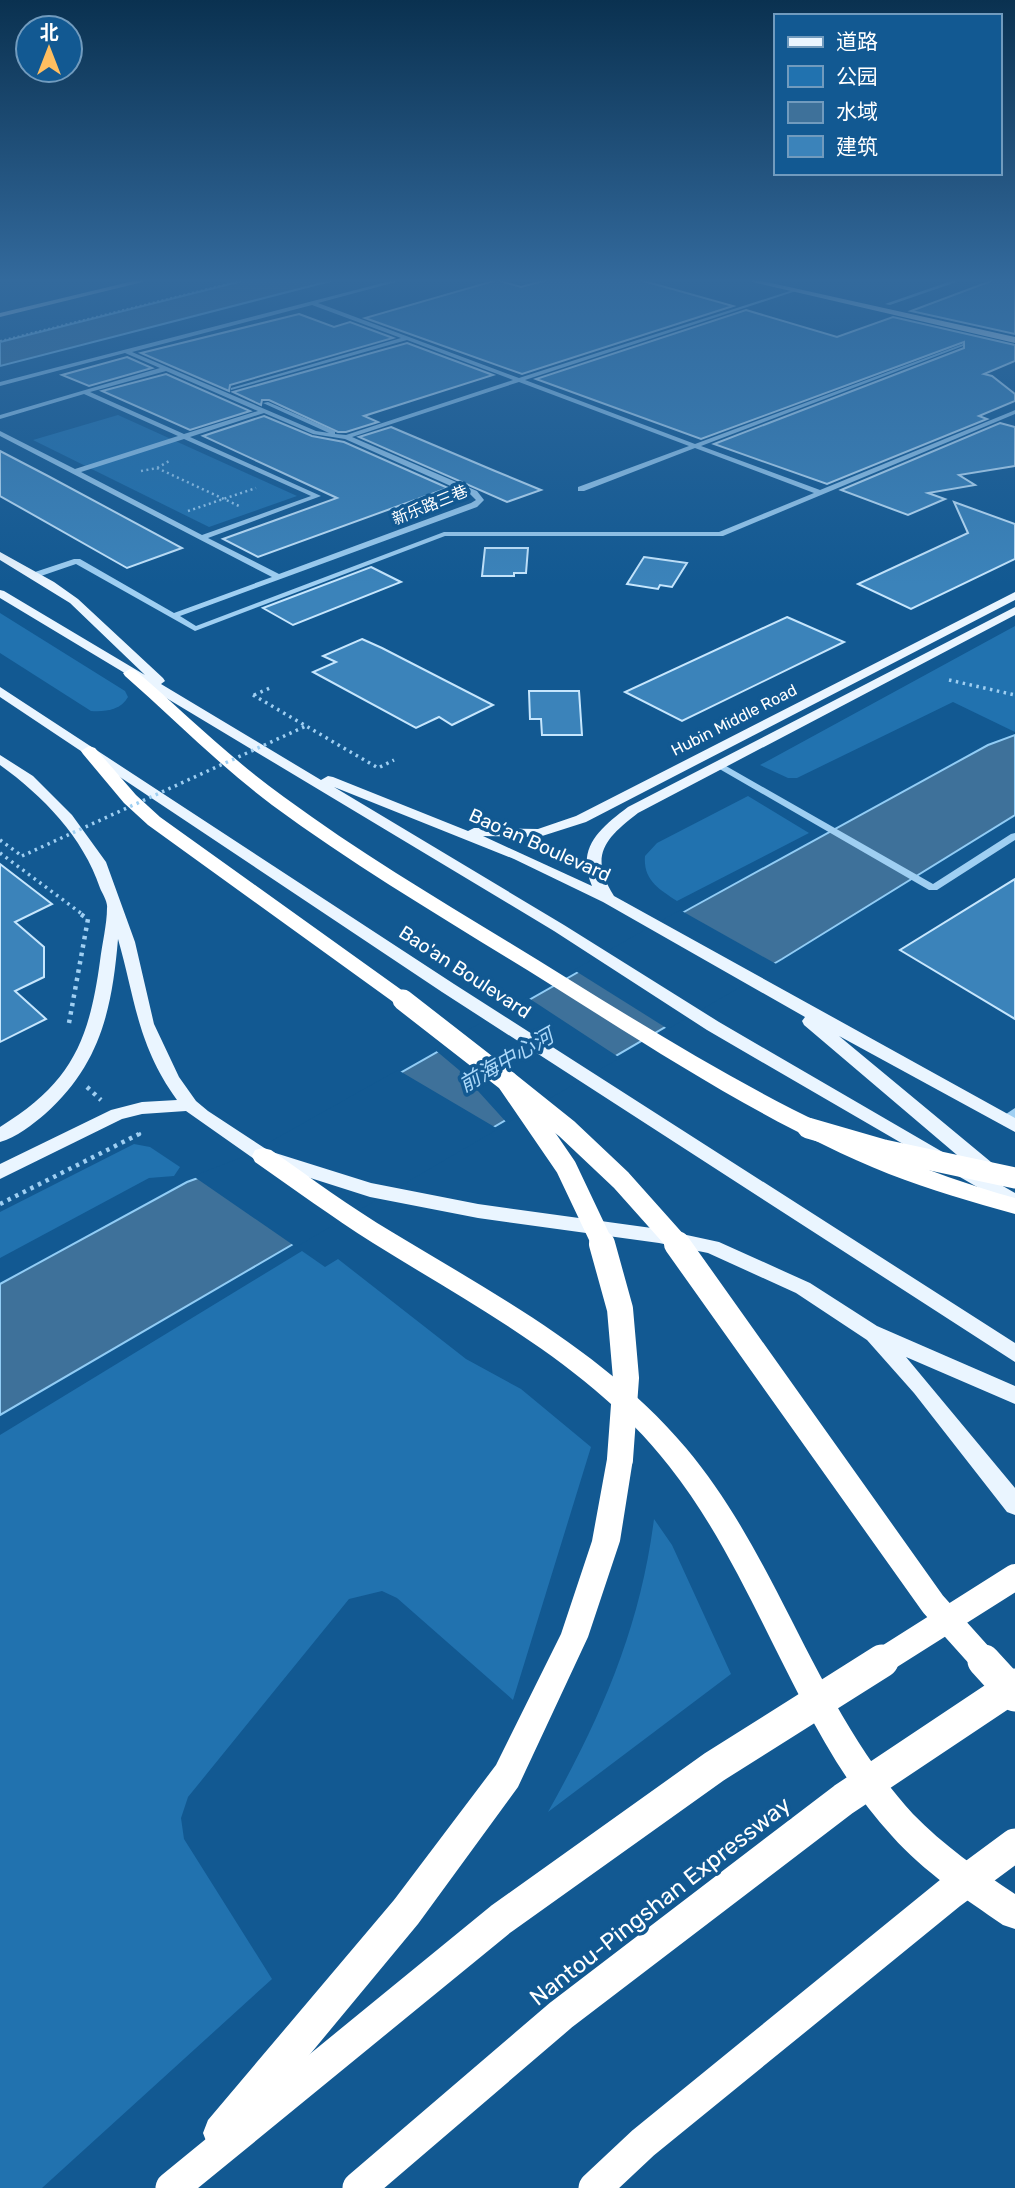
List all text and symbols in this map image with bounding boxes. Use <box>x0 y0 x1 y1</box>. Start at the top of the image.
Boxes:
north arrow <box>14 14 84 84</box>
legend <box>774 14 1001 175</box>
text: 北 <box>39 21 59 44</box>
text: 道路 <box>836 29 878 54</box>
text: 公园 <box>836 64 878 89</box>
text: 水域 <box>836 99 878 124</box>
text: 建筑 <box>836 134 878 159</box>
street label: 新乐路三巷 <box>389 481 471 529</box>
street label: Hubin Middle Road <box>668 680 800 760</box>
street label: Bao‘an Boulevard <box>466 803 614 887</box>
street label: Bao'an Boulevard <box>395 921 535 1023</box>
water label: 前海中心河 <box>454 1021 561 1097</box>
street label: Nantou-Pingshan Expressway <box>524 1790 796 2012</box>

